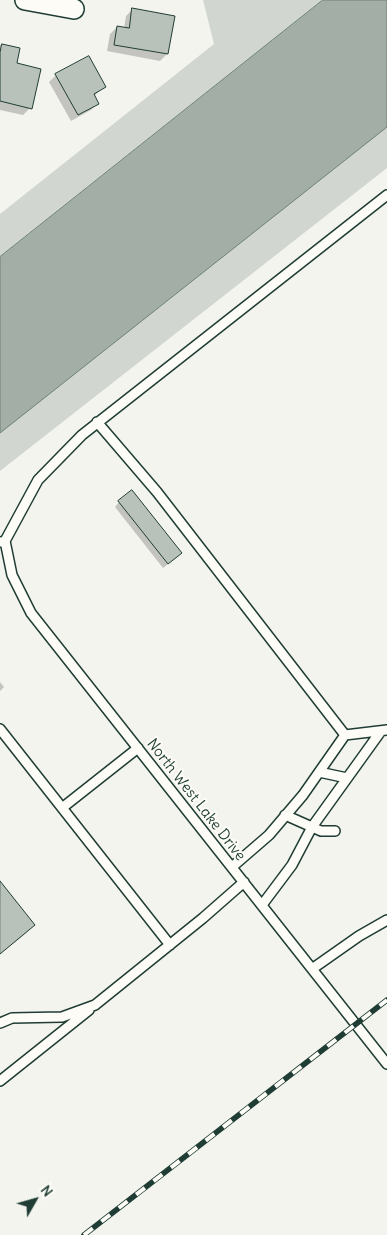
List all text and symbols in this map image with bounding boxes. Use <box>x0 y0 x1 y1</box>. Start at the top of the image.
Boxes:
street label: North West Lake Drive <box>143 735 249 865</box>
north arrow <box>10 1175 60 1225</box>
text: N <box>37 1181 57 1200</box>

